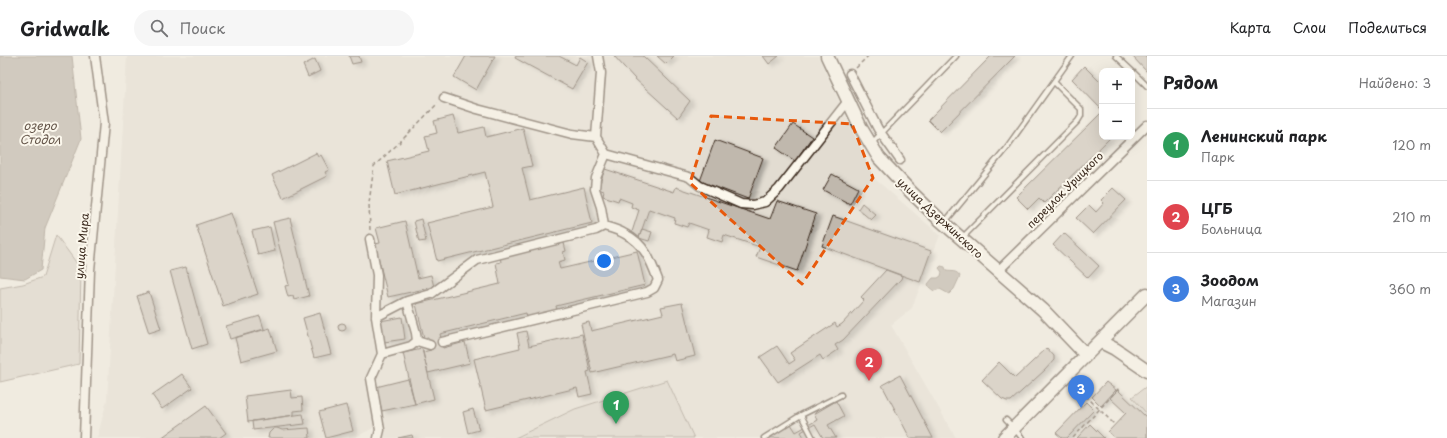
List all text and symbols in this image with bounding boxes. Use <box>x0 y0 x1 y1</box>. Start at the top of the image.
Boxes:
search box <box>134 10 414 46</box>
text: Gridwalk <box>20 14 110 42</box>
text: Поиск <box>180 16 225 39</box>
icon: search <box>148 17 170 39</box>
text: Карта <box>1230 17 1271 38</box>
text: Слои <box>1293 17 1326 38</box>
text: Поделиться <box>1348 17 1427 38</box>
map controls <box>1099 68 1135 140</box>
button: + <box>1099 68 1135 104</box>
text: Рядом <box>1163 69 1218 95</box>
text: Найдено: 3 <box>1359 73 1431 92</box>
button: − <box>1099 104 1135 140</box>
water label: озеро Стодол <box>19 116 61 148</box>
text: Ленинский парк <box>1201 124 1327 147</box>
text: 1 <box>1173 135 1179 154</box>
text: 120 m <box>1392 135 1431 154</box>
street label: переулок Урицкого <box>1022 147 1107 232</box>
text: Парк <box>1201 147 1235 166</box>
street label: улица Дзержинского <box>893 173 987 262</box>
text: ЦГБ <box>1201 196 1233 219</box>
text: 2 <box>1171 207 1181 226</box>
text: 210 m <box>1392 207 1431 226</box>
street label: улица Мира <box>70 212 93 280</box>
text: Больница <box>1201 219 1262 238</box>
your location <box>594 251 614 271</box>
text: Зоодом <box>1201 268 1259 291</box>
text: 3 <box>1172 279 1180 298</box>
text: 360 m <box>1388 279 1431 298</box>
text: Магазин <box>1201 291 1257 310</box>
pin: 2 <box>856 348 882 381</box>
pin: 3 <box>1068 375 1094 408</box>
pin: 1 <box>603 391 629 424</box>

